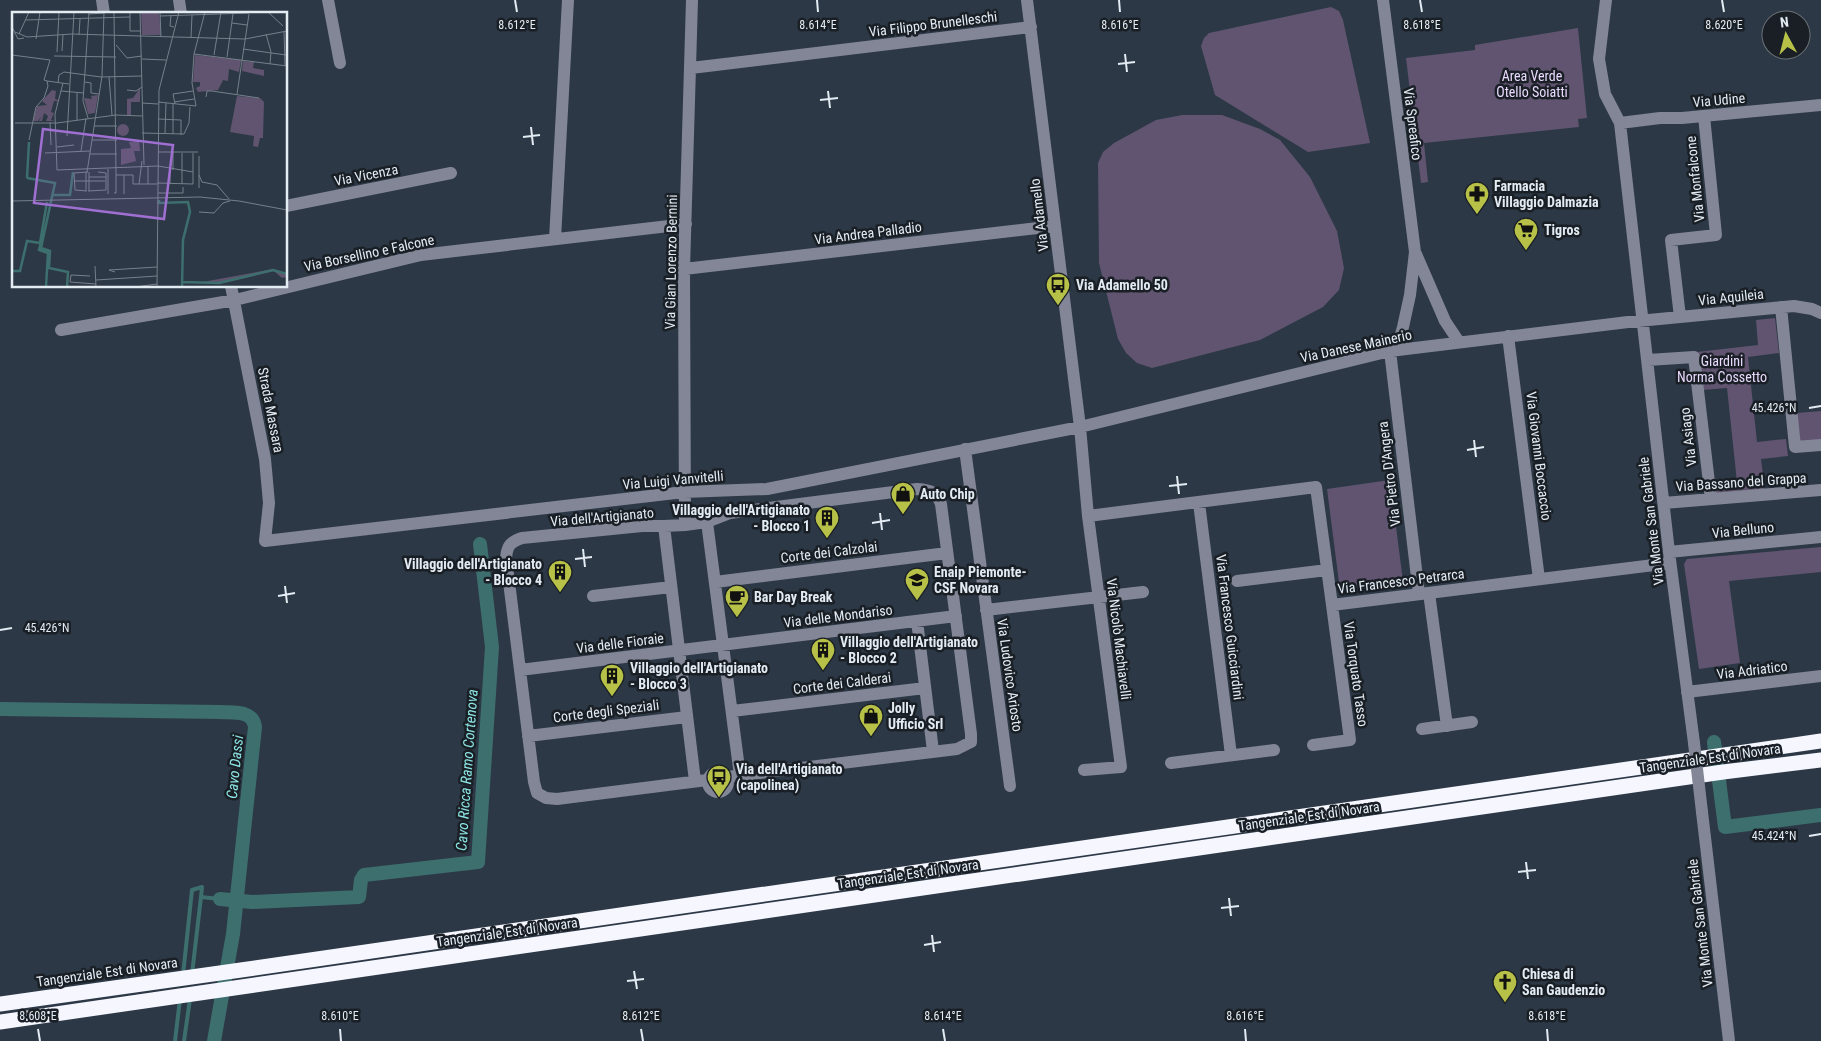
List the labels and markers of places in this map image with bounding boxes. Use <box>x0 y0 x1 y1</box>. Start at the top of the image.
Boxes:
place label: Farmacia Villaggio Dalmazia <box>1494 178 1599 210</box>
pharmacy icon: Farmacia Villaggio Dalmazia <box>1464 181 1490 215</box>
supermarket icon: Tigros <box>1513 217 1539 251</box>
place label: Tigros <box>1544 222 1580 238</box>
bus stop icon: Via Adamello 50 <box>1045 272 1071 306</box>
place label: Via Adamello 50 <box>1076 277 1168 293</box>
shop icon: Auto Chip <box>890 481 916 515</box>
place label: Auto Chip <box>920 486 975 502</box>
place label: Villaggio dell'Artigianato - Blocco 1 <box>672 502 810 534</box>
building icon: Villaggio dell'Artigianato - Blocco 1 <box>814 505 840 539</box>
place label: Villaggio dell'Artigianato - Blocco 4 <box>404 556 542 588</box>
building icon: Villaggio dell'Artigianato - Blocco 4 <box>547 559 573 593</box>
place label: Enaip Piemonte- CSF Novara <box>934 564 1027 596</box>
school or university icon: Enaip Piemonte- CSF Novara <box>904 567 930 601</box>
cafe icon: Bar Day Break <box>724 584 750 618</box>
place label: Bar Day Break <box>754 589 833 605</box>
place label: Villaggio dell'Artigianato - Blocco 2 <box>840 634 978 666</box>
building icon: Villaggio dell'Artigianato - Blocco 2 <box>810 637 836 671</box>
place label: Villaggio dell'Artigianato - Blocco 3 <box>630 660 768 692</box>
building icon: Villaggio dell'Artigianato - Blocco 3 <box>599 663 625 697</box>
place label: Jolly Ufficio Srl <box>888 700 943 732</box>
shop icon: Jolly Ufficio Srl <box>858 703 884 737</box>
place label: Via dell'Artigianato (capolinea) <box>736 761 842 794</box>
bus stop icon: Via dell'Artigianato (capolinea) <box>706 764 732 798</box>
place label: Chiesa di San Gaudenzio <box>1522 966 1605 998</box>
church icon: Chiesa di San Gaudenzio <box>1492 969 1518 1003</box>

